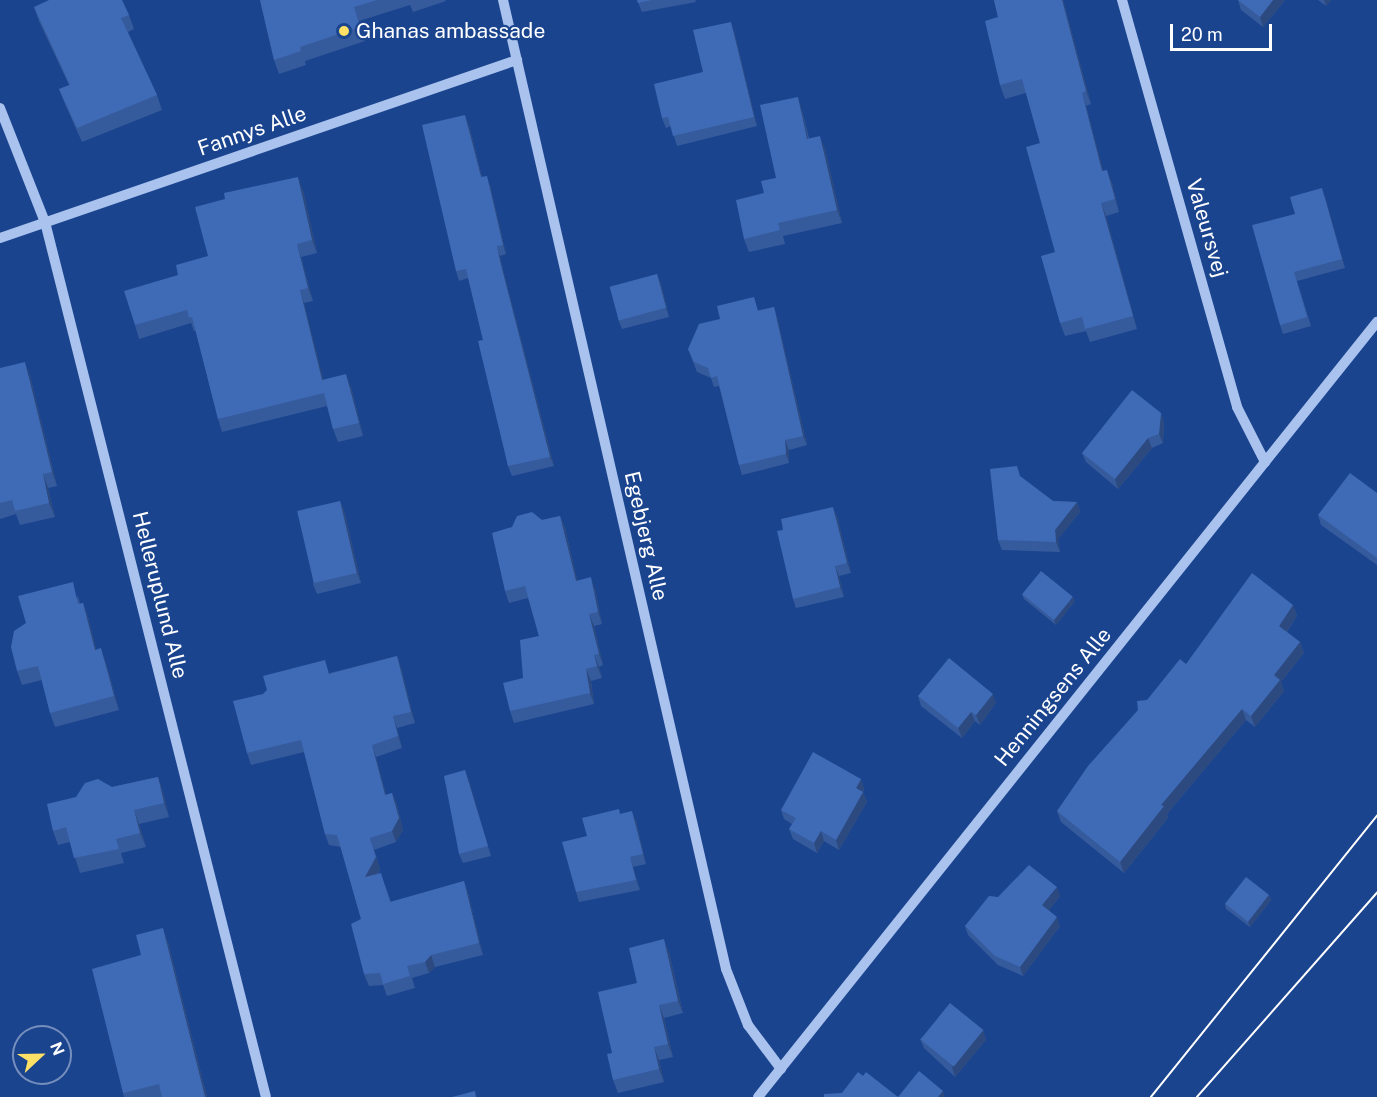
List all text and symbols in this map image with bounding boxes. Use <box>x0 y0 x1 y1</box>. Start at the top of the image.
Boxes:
scale bar <box>1173 12 1275 50</box>
place label: Ghanas ambassade <box>356 18 545 44</box>
marker: Ghanas ambassade <box>337 24 351 38</box>
text: 20 m <box>1181 24 1223 45</box>
street label: Fannys Alle <box>194 101 310 161</box>
street label: Valeursvej <box>1181 176 1233 280</box>
street label: Egebjerg Alle <box>619 469 673 603</box>
street label: Helleruplund Alle <box>127 509 193 681</box>
street label: Henningsens Alle <box>989 623 1117 771</box>
north arrow <box>12 1025 72 1085</box>
text: N <box>46 1039 68 1058</box>

